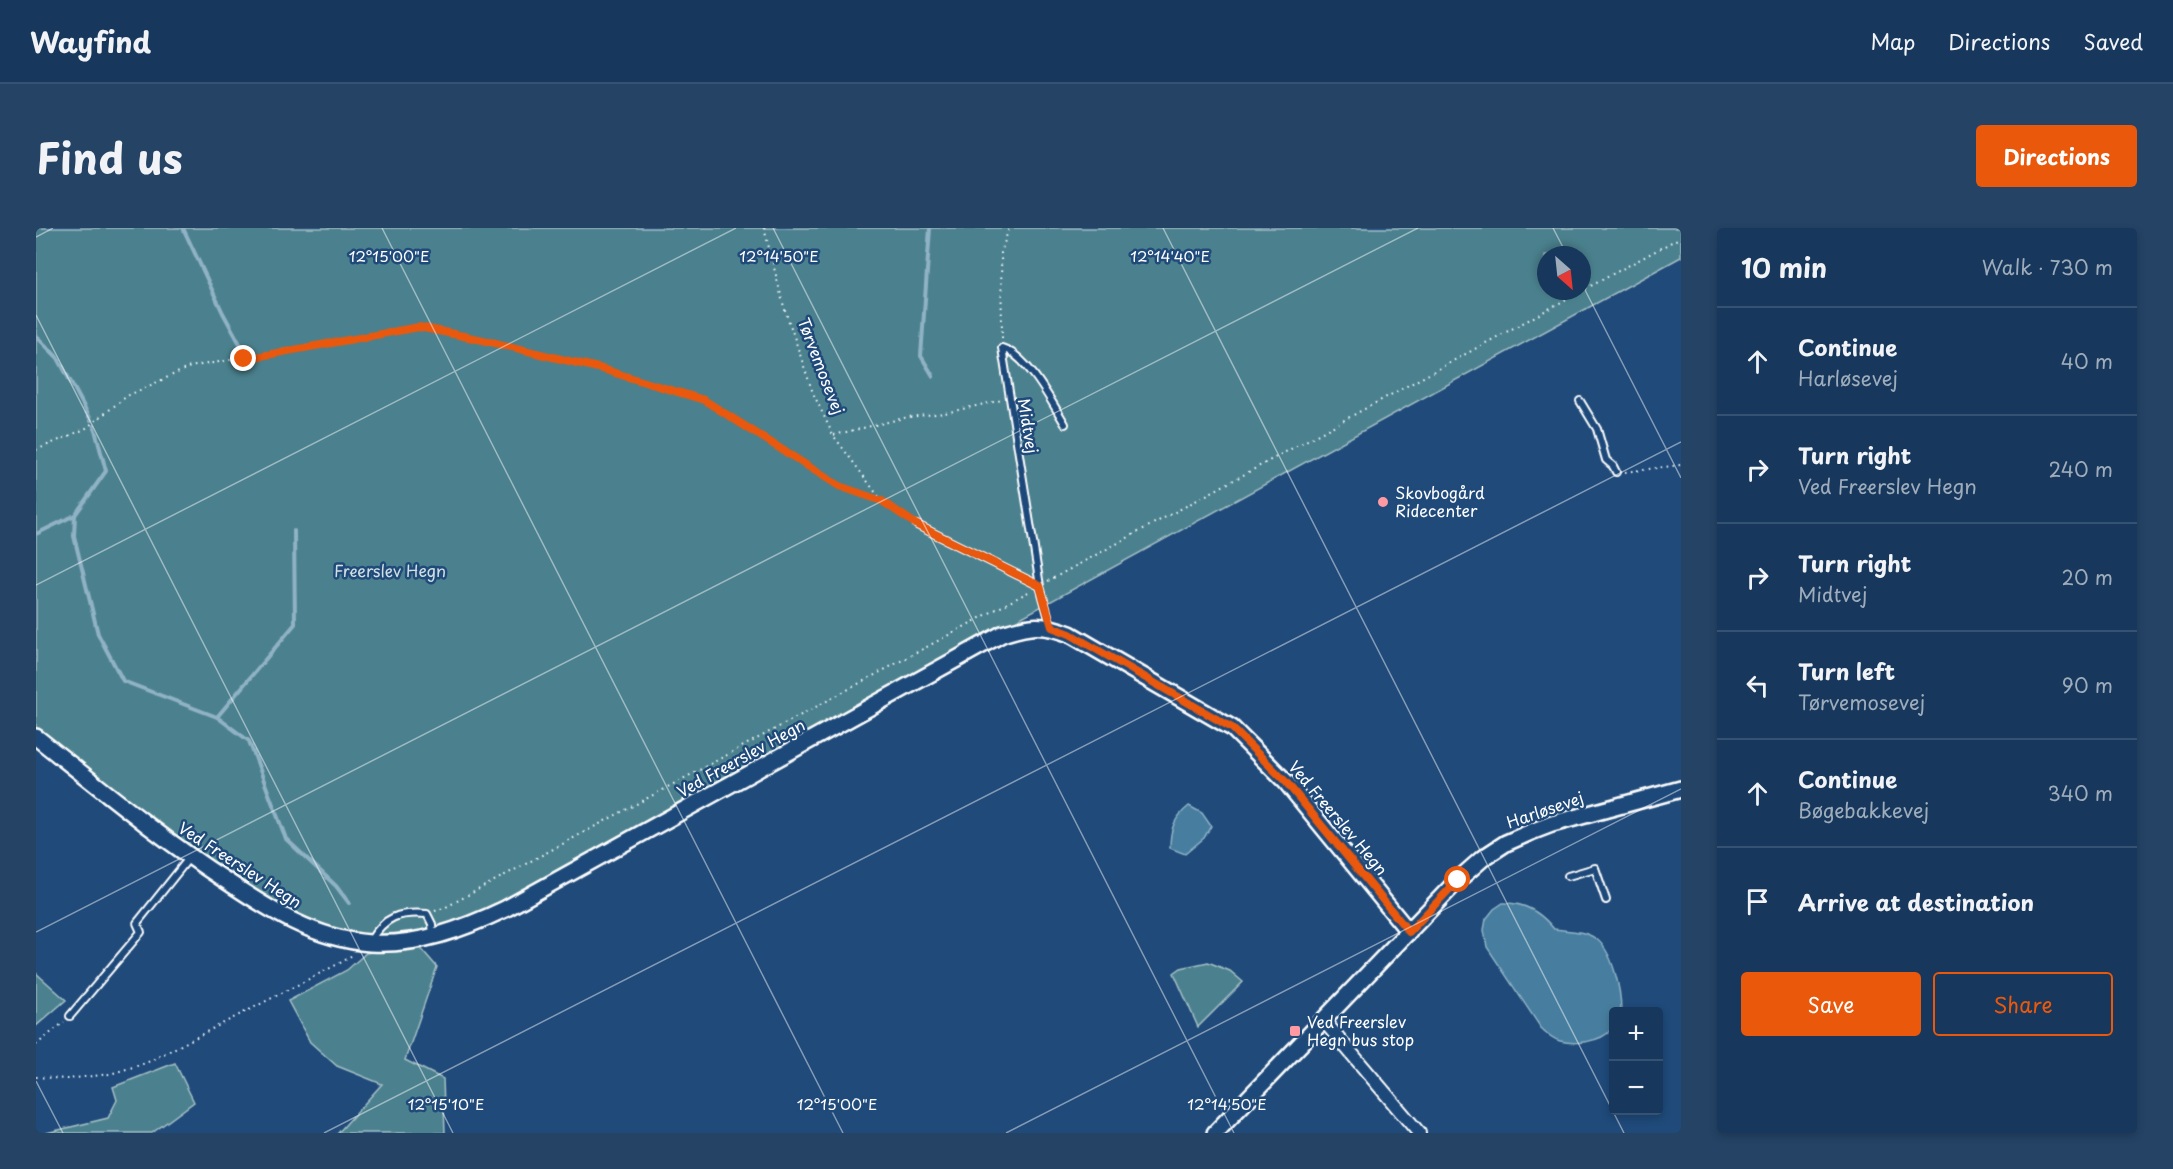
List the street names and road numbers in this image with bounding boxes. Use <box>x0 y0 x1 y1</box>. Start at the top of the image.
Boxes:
street label: Tørvemosevej <box>792 314 851 417</box>
street label: Midtvej <box>1013 397 1045 455</box>
street label: Ved Freerslev Hegn <box>672 712 809 802</box>
street label: Ved Freerslev Hegn <box>1284 755 1394 880</box>
street label: Harløsevej <box>1503 785 1586 833</box>
street label: Ved Freerslev Hegn <box>174 815 307 913</box>

